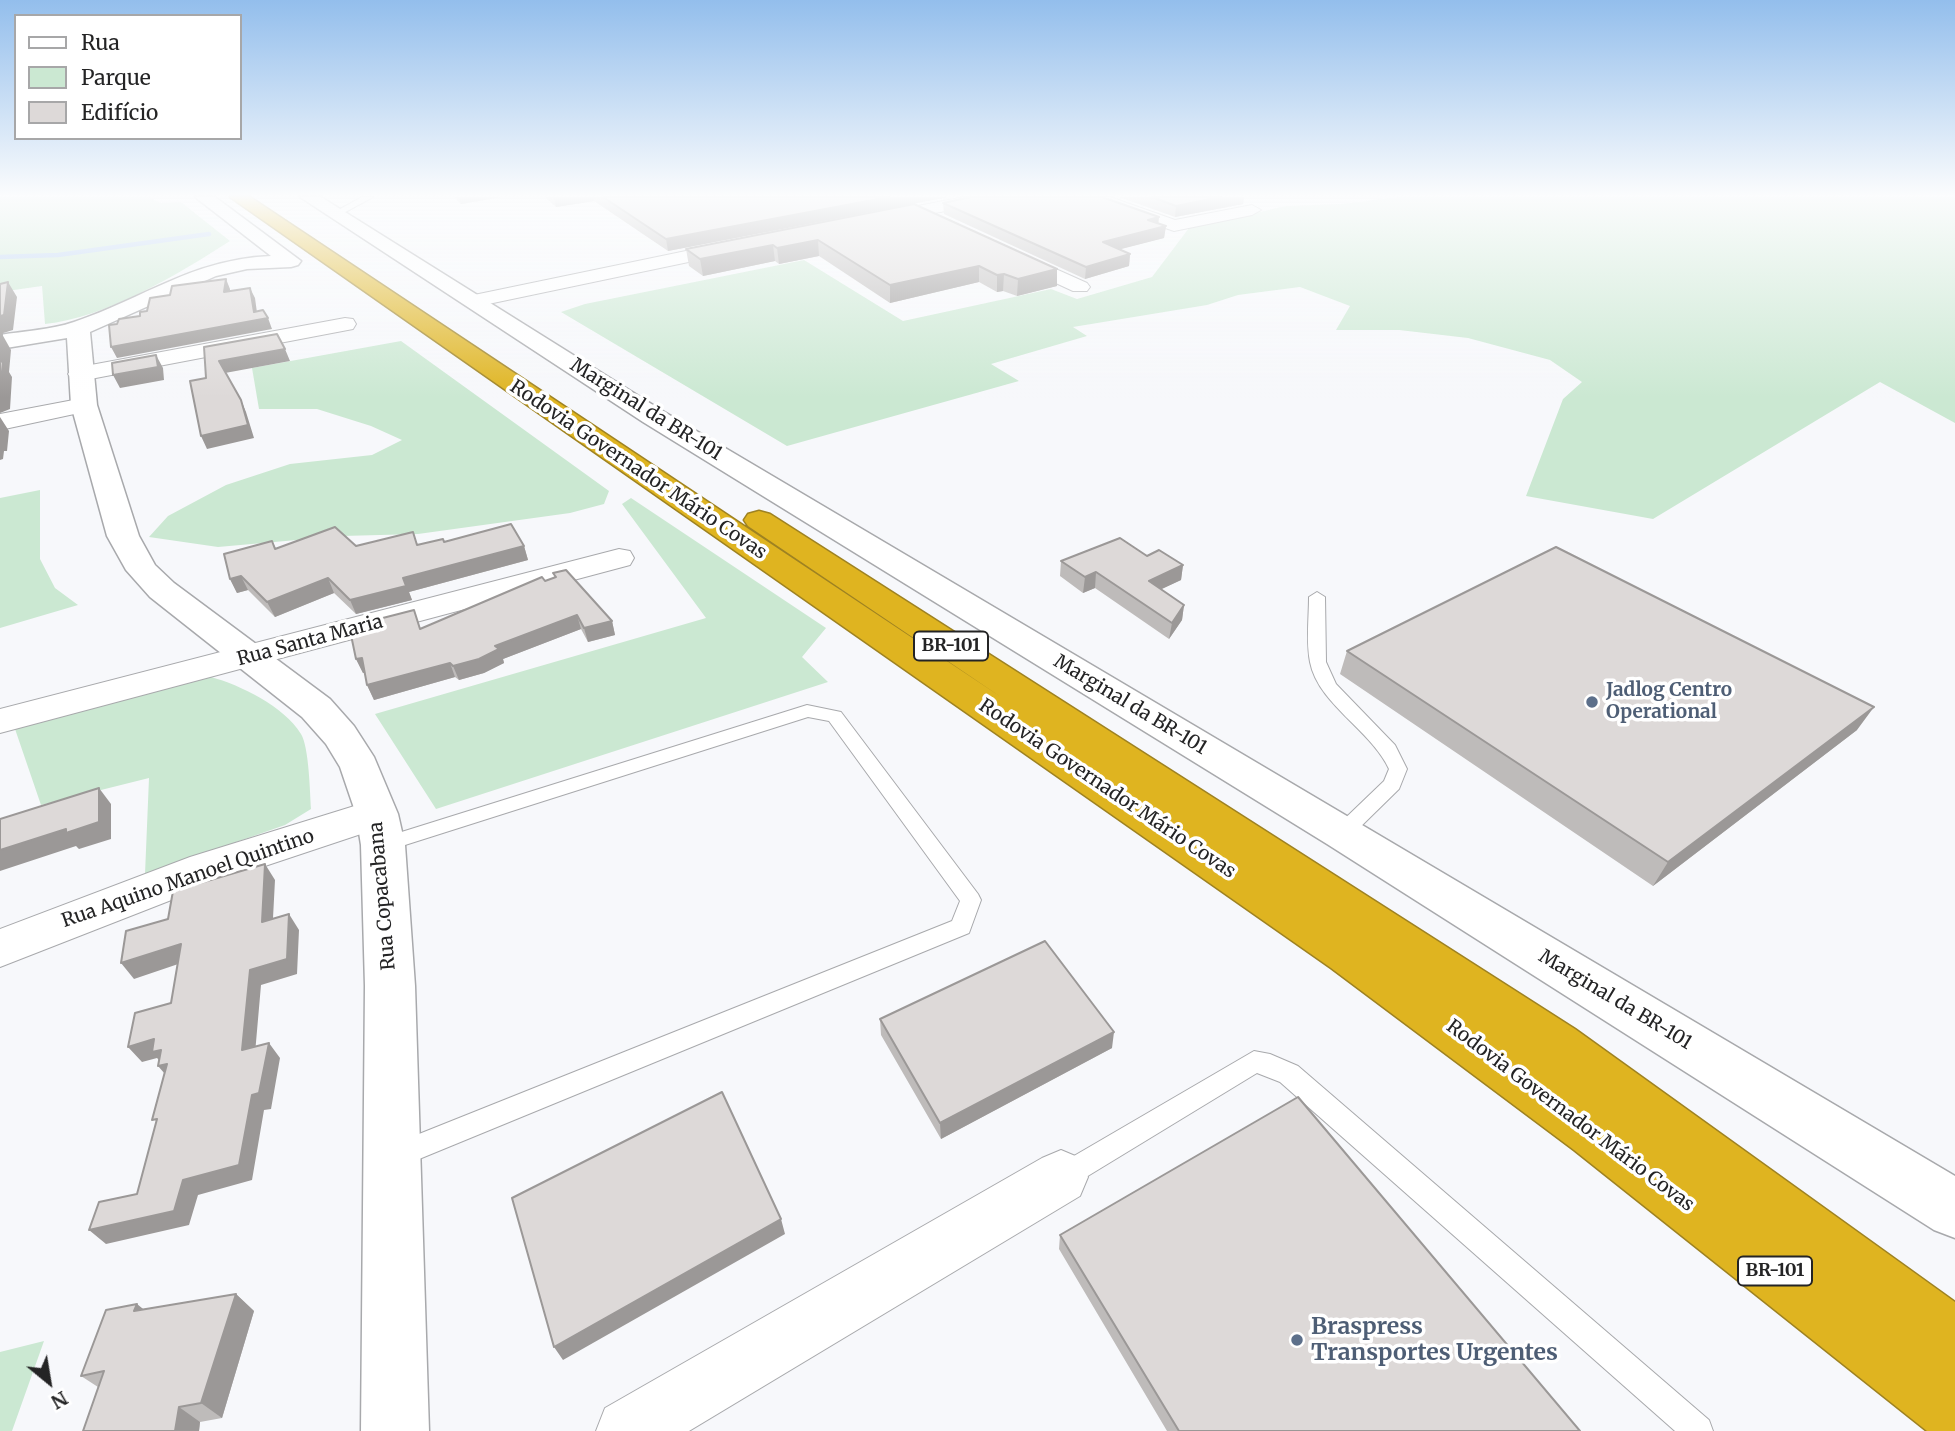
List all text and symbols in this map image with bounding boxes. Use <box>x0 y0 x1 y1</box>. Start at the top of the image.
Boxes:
legend <box>14 14 242 140</box>
text: Rua <box>81 29 120 56</box>
text: Parque <box>81 64 151 91</box>
text: Edifício <box>81 99 158 126</box>
street label: Marginal da BR-101 <box>566 354 726 466</box>
street label: Rodovia Governador Mário Covas <box>505 375 771 565</box>
street label: Rua Santa Maria <box>235 611 385 671</box>
road number: BR-101 <box>914 632 988 660</box>
street label: Marginal da BR-101 <box>1049 650 1211 760</box>
place label: Jadlog Centro Operational <box>1606 680 1732 724</box>
street label: Rodovia Governador Mário Covas <box>974 694 1240 884</box>
marker: Jadlog Centro Operational <box>1584 694 1600 710</box>
street label: Rua Copacabana <box>365 821 401 971</box>
street label: Rua Aquino Manoel Quintino <box>59 825 317 933</box>
street label: Marginal da BR-101 <box>1534 945 1696 1055</box>
street label: Rodovia Governador Mário Covas <box>1442 1015 1698 1217</box>
road number: BR-101 <box>1738 1256 1812 1286</box>
place label: Braspress Transportes Urgentes <box>1311 1313 1558 1367</box>
marker: Braspress Transportes Urgentes <box>1289 1332 1305 1348</box>
north arrow <box>14 1347 84 1417</box>
text: N <box>47 1386 72 1414</box>

